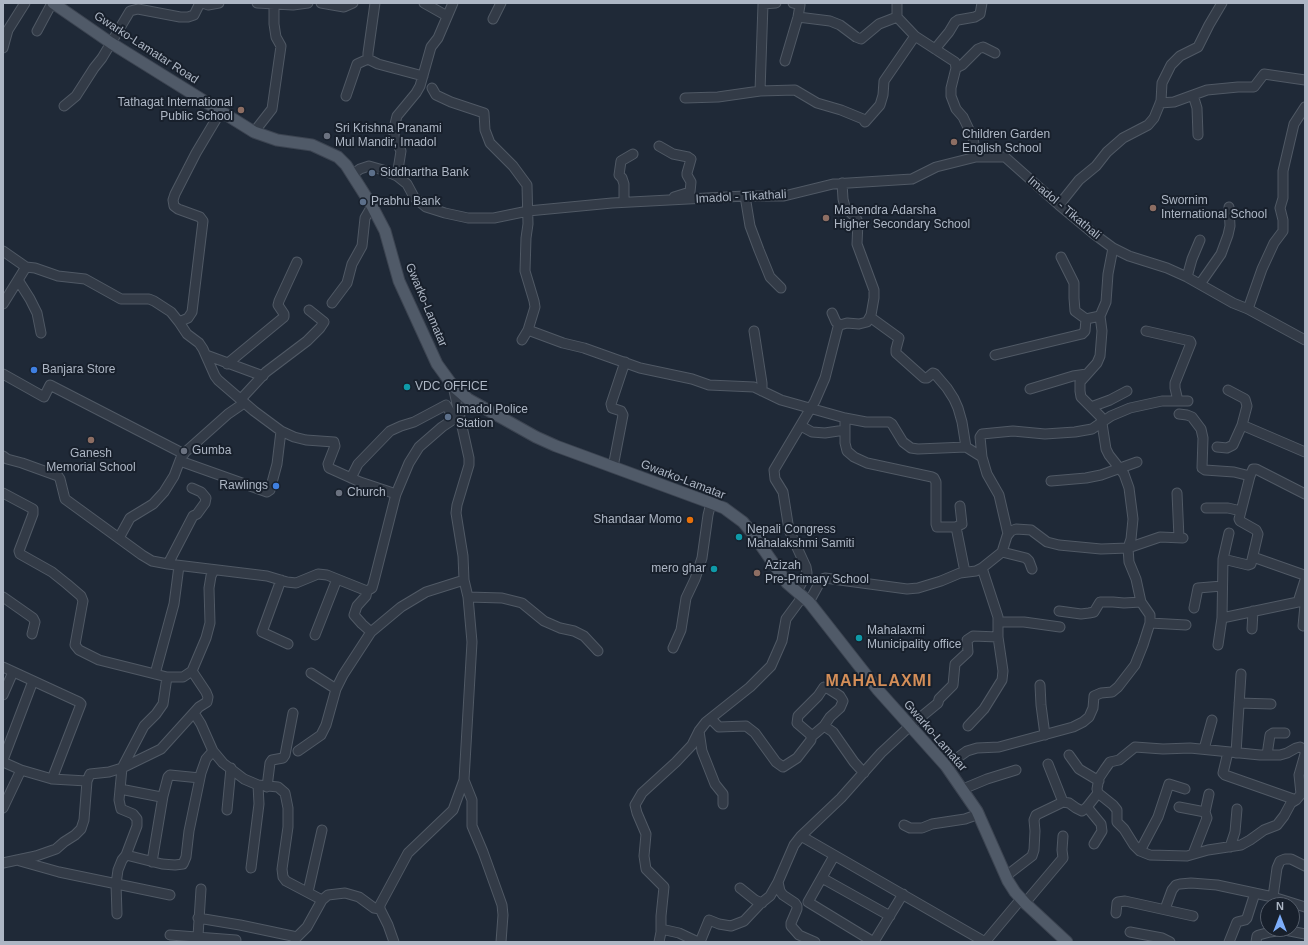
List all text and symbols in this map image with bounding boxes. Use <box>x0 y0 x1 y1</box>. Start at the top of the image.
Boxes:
street label: Gwarko-Lamatar Road <box>91 9 201 87</box>
place label: Tathagat International Public School <box>118 96 233 124</box>
marker: Tathagat International Public School <box>236 105 246 115</box>
place label: Sri Krishna Pranami Mul Mandir, Imadol <box>335 122 442 150</box>
place label: Children Garden English School <box>962 128 1050 156</box>
marker: Sri Krishna Pranami Mul Mandir, Imadol <box>322 131 332 141</box>
marker: Children Garden English School <box>949 137 959 147</box>
place label: Siddhartha Bank <box>380 166 469 180</box>
marker: Siddhartha Bank <box>367 168 377 178</box>
street label: Imadol - Tikathali <box>1025 173 1103 243</box>
street label: Imadol - Tikathali <box>695 187 787 207</box>
place label: Swornim International School <box>1161 194 1267 222</box>
place label: Prabhu Bank <box>371 195 440 209</box>
marker: Prabhu Bank <box>358 197 368 207</box>
marker: Swornim International School <box>1148 203 1158 213</box>
place label: Mahendra Adarsha Higher Secondary School <box>834 204 970 232</box>
marker: Mahendra Adarsha Higher Secondary School <box>821 213 831 223</box>
street label: Gwarko-Lamatar <box>402 261 450 349</box>
place label: Banjara Store <box>42 363 115 377</box>
marker: Banjara Store <box>29 365 39 375</box>
place label: VDC OFFICE <box>415 380 488 394</box>
marker: VDC OFFICE <box>402 382 412 392</box>
place label: Imadol Police Station <box>456 403 528 431</box>
marker: Imadol Police Station <box>443 412 453 422</box>
marker: Ganesh Memorial School <box>86 435 96 445</box>
place label: Gumba <box>192 444 231 458</box>
marker: Gumba <box>179 446 189 456</box>
place label: Ganesh Memorial School <box>46 447 136 475</box>
street label: Gwarko-Lamatar <box>639 457 727 503</box>
place label: Rawlings <box>219 479 268 493</box>
marker: Rawlings <box>271 481 281 491</box>
place label: Church <box>347 486 386 500</box>
marker: Church <box>334 488 344 498</box>
place label: Shandaar Momo <box>593 513 682 527</box>
marker: Shandaar Momo <box>685 515 695 525</box>
place label: Nepali Congress Mahalakshmi Samiti <box>747 523 854 551</box>
marker: Nepali Congress Mahalakshmi Samiti <box>734 532 744 542</box>
place label: Azizah Pre-Primary School <box>765 559 869 587</box>
place label: mero ghar <box>651 562 706 576</box>
marker: mero ghar <box>709 564 719 574</box>
marker: Azizah Pre-Primary School <box>752 568 762 578</box>
place label: Mahalaxmi Municipality office <box>867 624 961 652</box>
marker: Mahalaxmi Municipality office <box>854 633 864 643</box>
district label: MAHALAXMI <box>826 672 932 692</box>
street label: Gwarko-Lamatar <box>900 698 970 774</box>
north arrow <box>1260 897 1300 937</box>
text: N <box>1276 900 1284 912</box>

